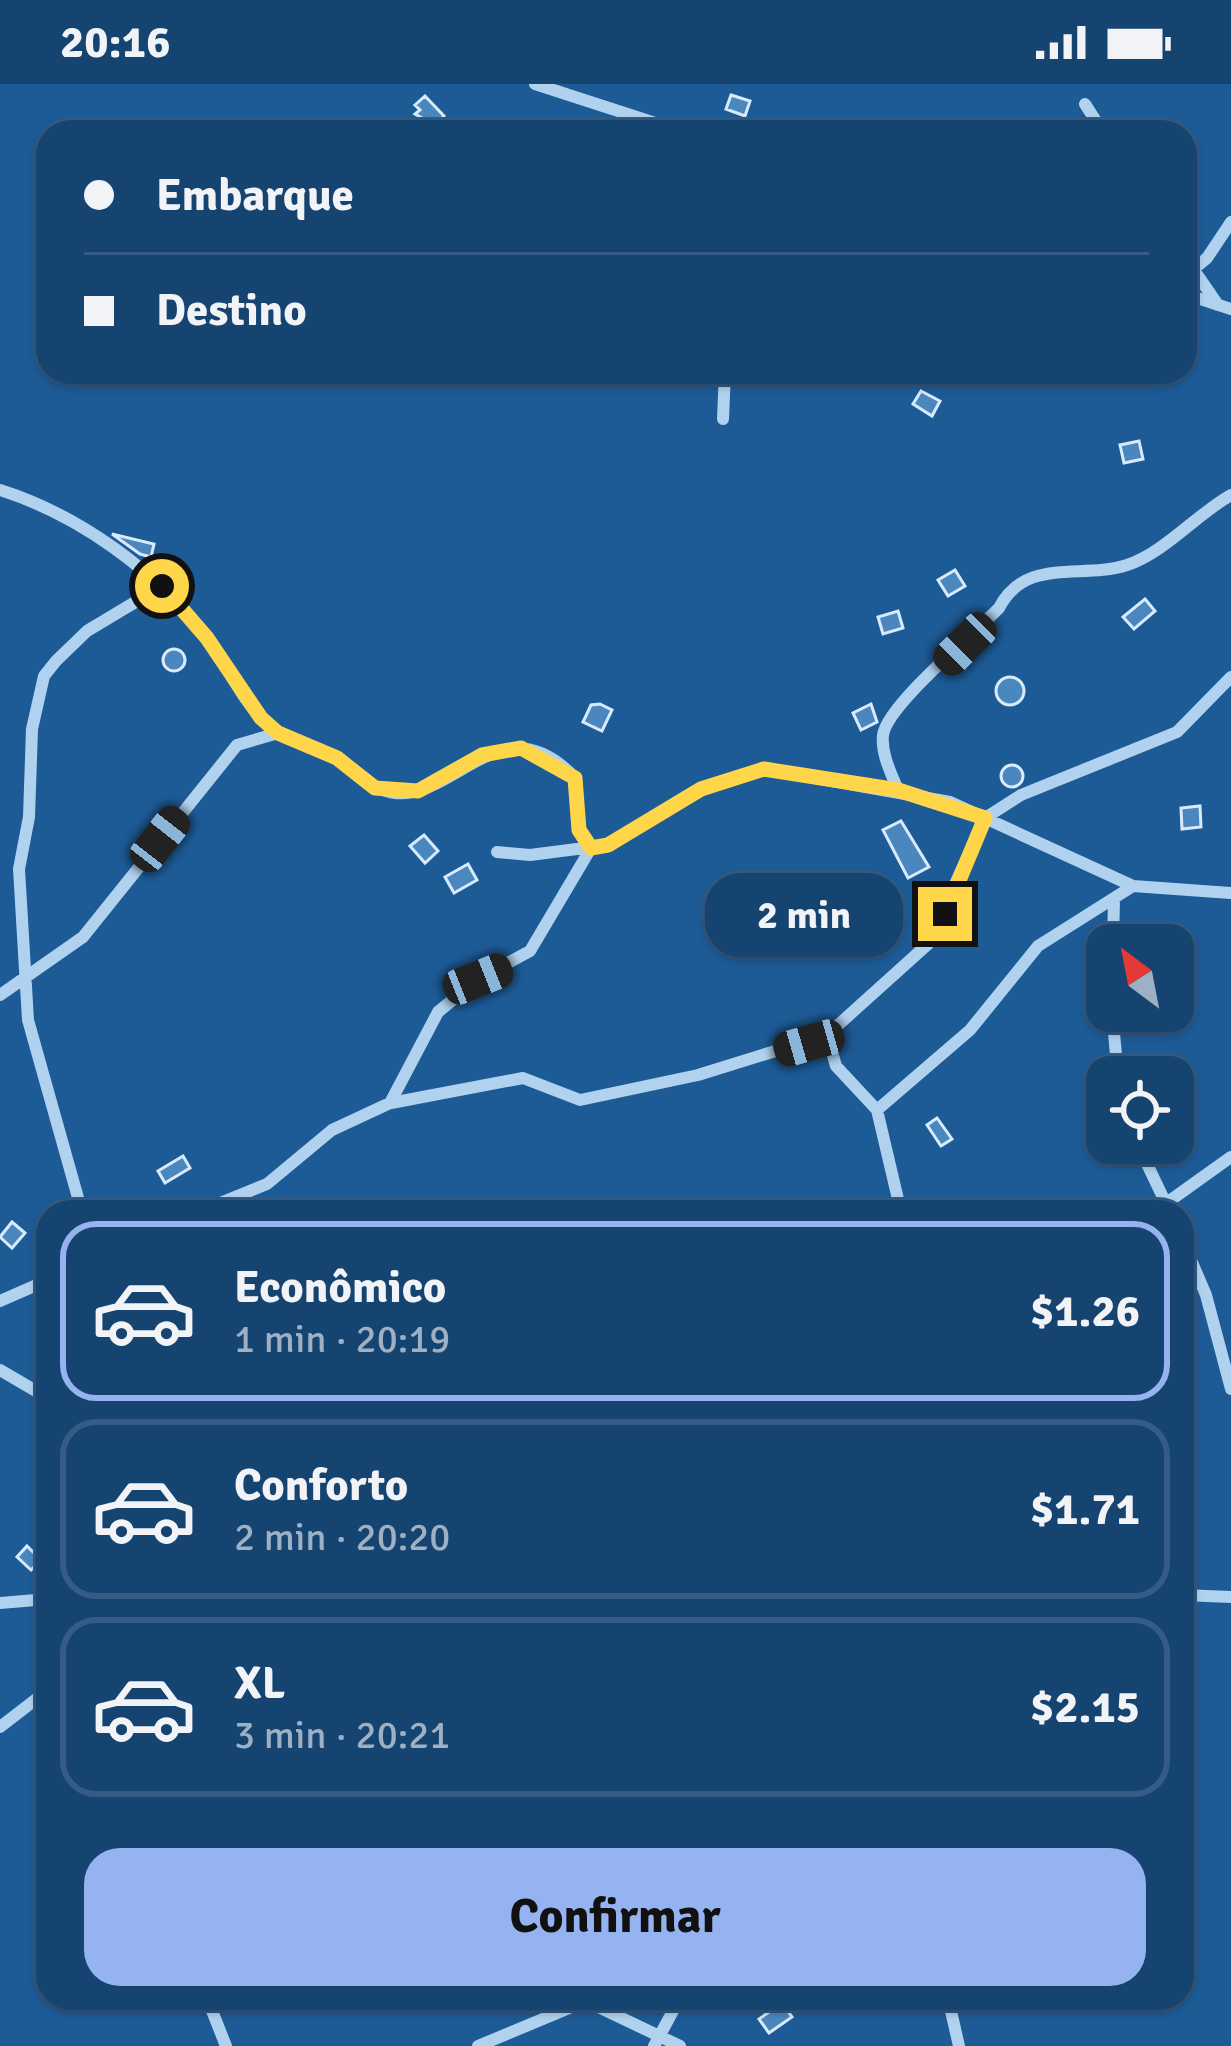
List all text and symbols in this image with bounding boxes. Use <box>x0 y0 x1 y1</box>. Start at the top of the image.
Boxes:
text: 20:16 <box>60 15 170 70</box>
text: Embarque <box>156 168 354 223</box>
text: Destino <box>156 283 307 338</box>
route start <box>135 559 189 613</box>
car <box>927 606 1003 682</box>
car <box>124 800 196 878</box>
callout: 2 min <box>705 872 903 956</box>
route end <box>918 887 972 941</box>
text: 2 min <box>757 891 851 939</box>
north arrow <box>1086 924 1194 1032</box>
map controls <box>1086 924 1194 1164</box>
car <box>438 949 518 1009</box>
car <box>769 1016 849 1070</box>
button: locate <box>1086 1056 1194 1164</box>
icon: car <box>90 1257 198 1365</box>
text: Econômico <box>234 1260 446 1315</box>
text: $1.26 <box>1030 1284 1140 1339</box>
text: 1 min · 20:19 <box>234 1315 450 1363</box>
icon: car <box>90 1455 198 1563</box>
text: Conforto <box>234 1458 408 1513</box>
text: $1.71 <box>1030 1482 1140 1537</box>
text: 2 min · 20:20 <box>234 1513 450 1561</box>
icon: car <box>90 1653 198 1761</box>
text: XL <box>234 1656 285 1711</box>
text: $2.15 <box>1030 1680 1140 1735</box>
text: 3 min · 20:21 <box>234 1711 450 1759</box>
button: Confirmar <box>84 1848 1146 1986</box>

